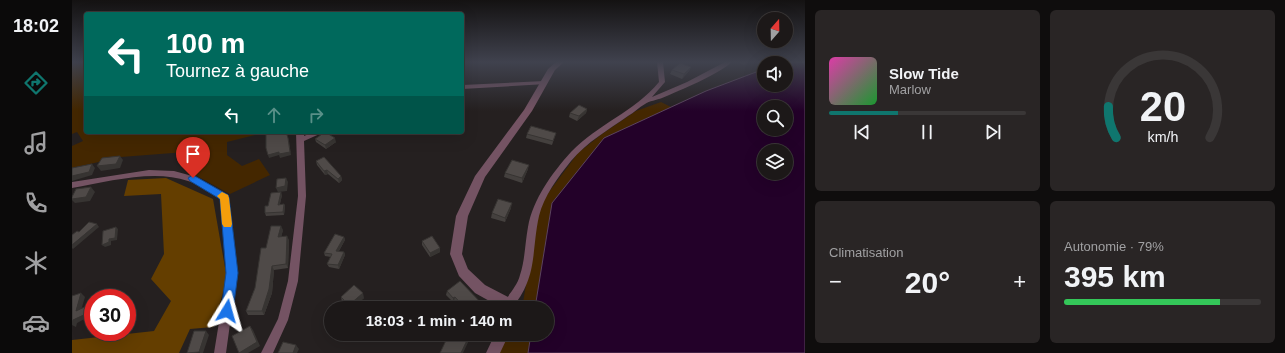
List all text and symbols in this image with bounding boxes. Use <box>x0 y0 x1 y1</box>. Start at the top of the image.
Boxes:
north arrow <box>757 12 793 48</box>
map controls <box>757 12 793 180</box>
text: 18:02 <box>13 16 59 36</box>
icon: left <box>100 28 152 80</box>
text: 100 m <box>166 28 245 59</box>
button: sound <box>757 56 793 92</box>
text: Tournez à gauche <box>166 61 309 81</box>
text: Slow Tide <box>889 65 959 82</box>
icon: directions <box>22 69 50 97</box>
text: Marlow <box>889 82 931 97</box>
text: 20 <box>1139 83 1186 130</box>
button: search <box>757 100 793 136</box>
icon: left <box>221 104 243 126</box>
icon: ahead <box>263 104 285 126</box>
icon: right <box>305 104 327 126</box>
icon: previous <box>851 121 873 143</box>
icon: pause <box>916 121 938 143</box>
icon: next <box>982 121 1004 143</box>
icon: music <box>22 129 50 157</box>
text: km/h <box>1147 129 1178 145</box>
pin <box>176 137 210 178</box>
icon: arrive <box>182 143 204 165</box>
button: layers <box>757 144 793 180</box>
icon: phone <box>22 189 50 217</box>
text: Autonomie · 79% <box>1064 239 1164 254</box>
text: Climatisation <box>829 245 903 260</box>
icon: climate <box>22 249 50 277</box>
text: 395 km <box>1064 260 1166 293</box>
text: 20° <box>905 266 950 299</box>
text: − <box>829 269 842 294</box>
text: + <box>1013 269 1026 294</box>
speed limit sign: 30 <box>84 289 136 341</box>
position arrow <box>206 290 248 332</box>
icon: car <box>22 309 50 337</box>
text: 18:03 · 1 min · 140 m <box>366 312 512 329</box>

